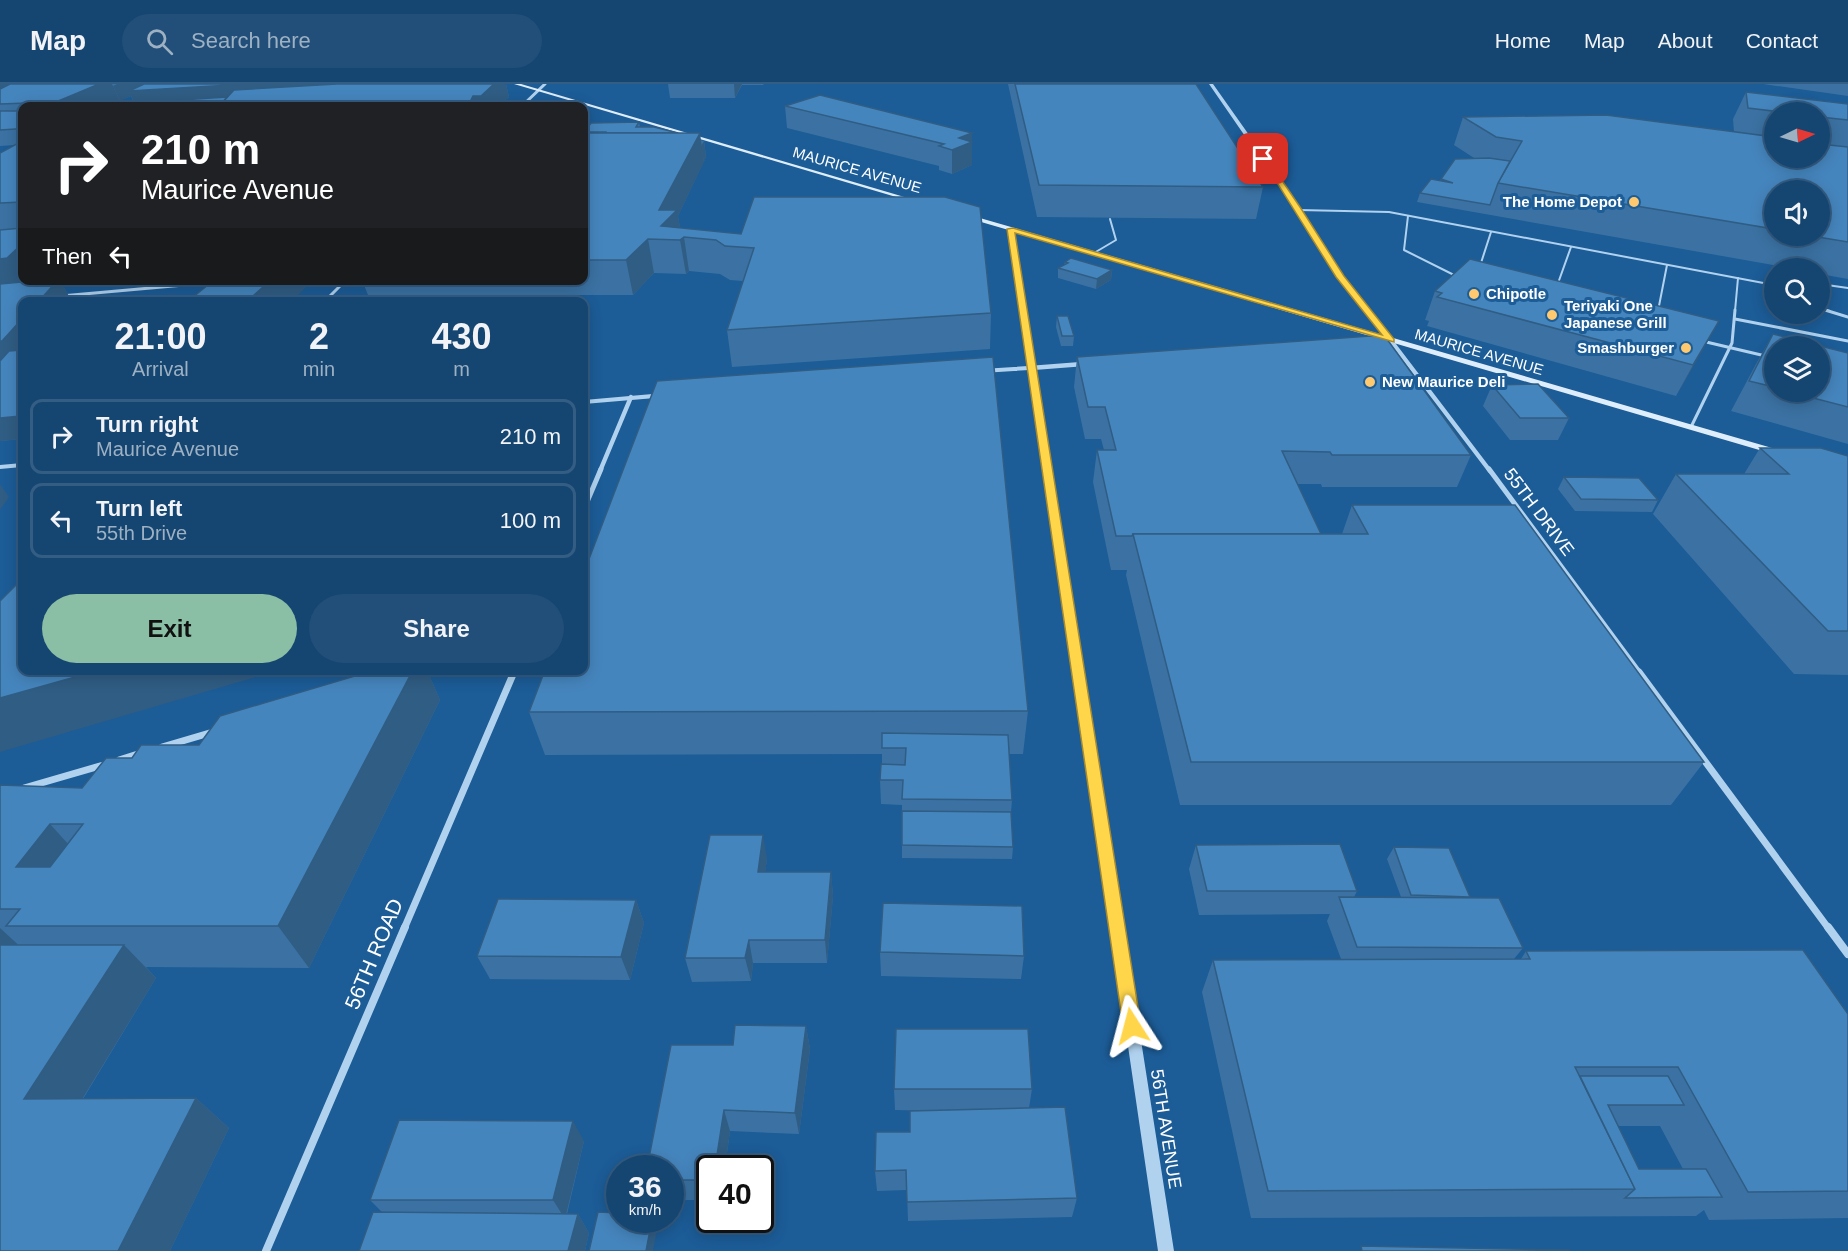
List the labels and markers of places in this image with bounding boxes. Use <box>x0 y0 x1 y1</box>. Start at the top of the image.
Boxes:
pin <box>1237 133 1288 184</box>
place label: The Home Depot <box>1503 193 1622 210</box>
marker: The Home Depot <box>1627 195 1641 209</box>
place label: Chipotle <box>1486 285 1546 302</box>
marker: Chipotle <box>1467 287 1481 301</box>
place label: Teriyaki One Japanese Grill <box>1564 297 1667 331</box>
marker: Teriyaki One Japanese Grill <box>1545 308 1559 322</box>
place label: Smashburger <box>1577 339 1674 356</box>
marker: Smashburger <box>1679 341 1693 355</box>
place label: New Maurice Deli <box>1382 373 1505 390</box>
marker: New Maurice Deli <box>1363 375 1377 389</box>

